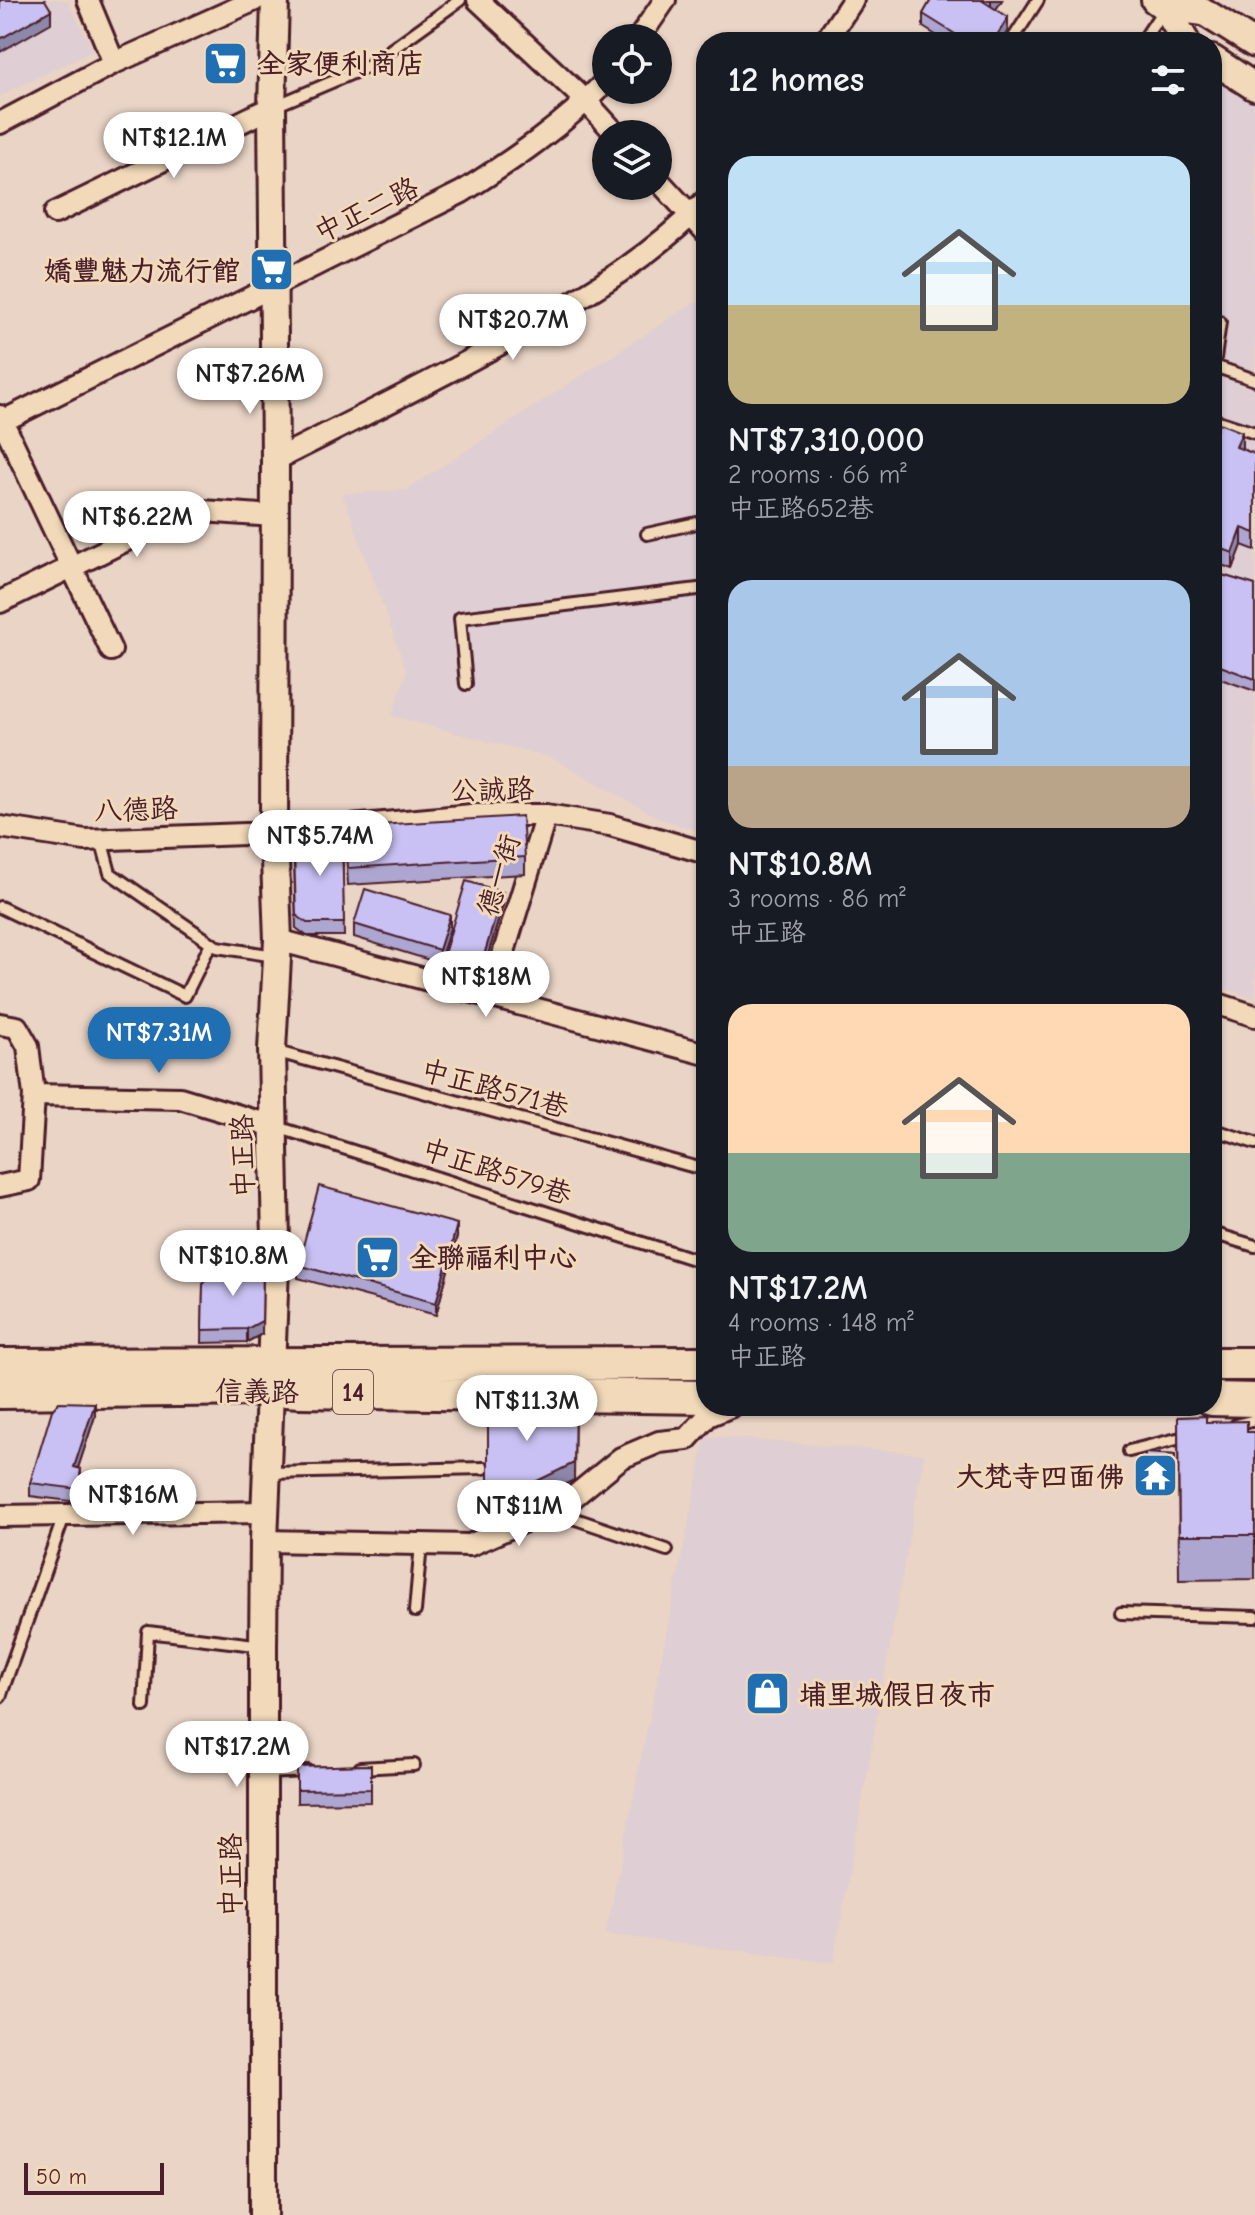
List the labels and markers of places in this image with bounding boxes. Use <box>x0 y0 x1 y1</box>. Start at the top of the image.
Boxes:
supermarket icon: 全家便利商店 <box>202 39 250 87</box>
place label: 全家便利商店 <box>257 48 425 80</box>
pin: NT$12.1M <box>91 112 257 180</box>
supermarket icon: 嬌豐魅力流行館 <box>247 246 295 294</box>
place label: 嬌豐魅力流行館 <box>44 255 240 287</box>
pin: NT$20.7M <box>430 294 596 362</box>
pin: NT$7.26M <box>167 348 333 416</box>
pin: NT$6.22M <box>54 491 220 559</box>
pin: NT$5.74M <box>237 810 403 878</box>
pin: NT$18M <box>421 951 551 1019</box>
pin: NT$7.31M <box>76 1007 242 1075</box>
pin: NT$10.8M <box>150 1230 316 1298</box>
supermarket icon: 全聯福利中心 <box>354 1233 402 1281</box>
place label: 全聯福利中心 <box>409 1242 577 1274</box>
pin: NT$11.3M <box>444 1375 610 1443</box>
temple icon: 大梵寺四面佛 <box>1131 1452 1179 1500</box>
place label: 大梵寺四面佛 <box>956 1461 1124 1493</box>
pin: NT$16M <box>68 1469 198 1537</box>
pin: NT$11M <box>454 1480 584 1548</box>
shop icon: 埔里城假日夜市 <box>744 1670 792 1718</box>
place label: 埔里城假日夜市 <box>799 1679 995 1711</box>
pin: NT$17.2M <box>154 1721 320 1789</box>

